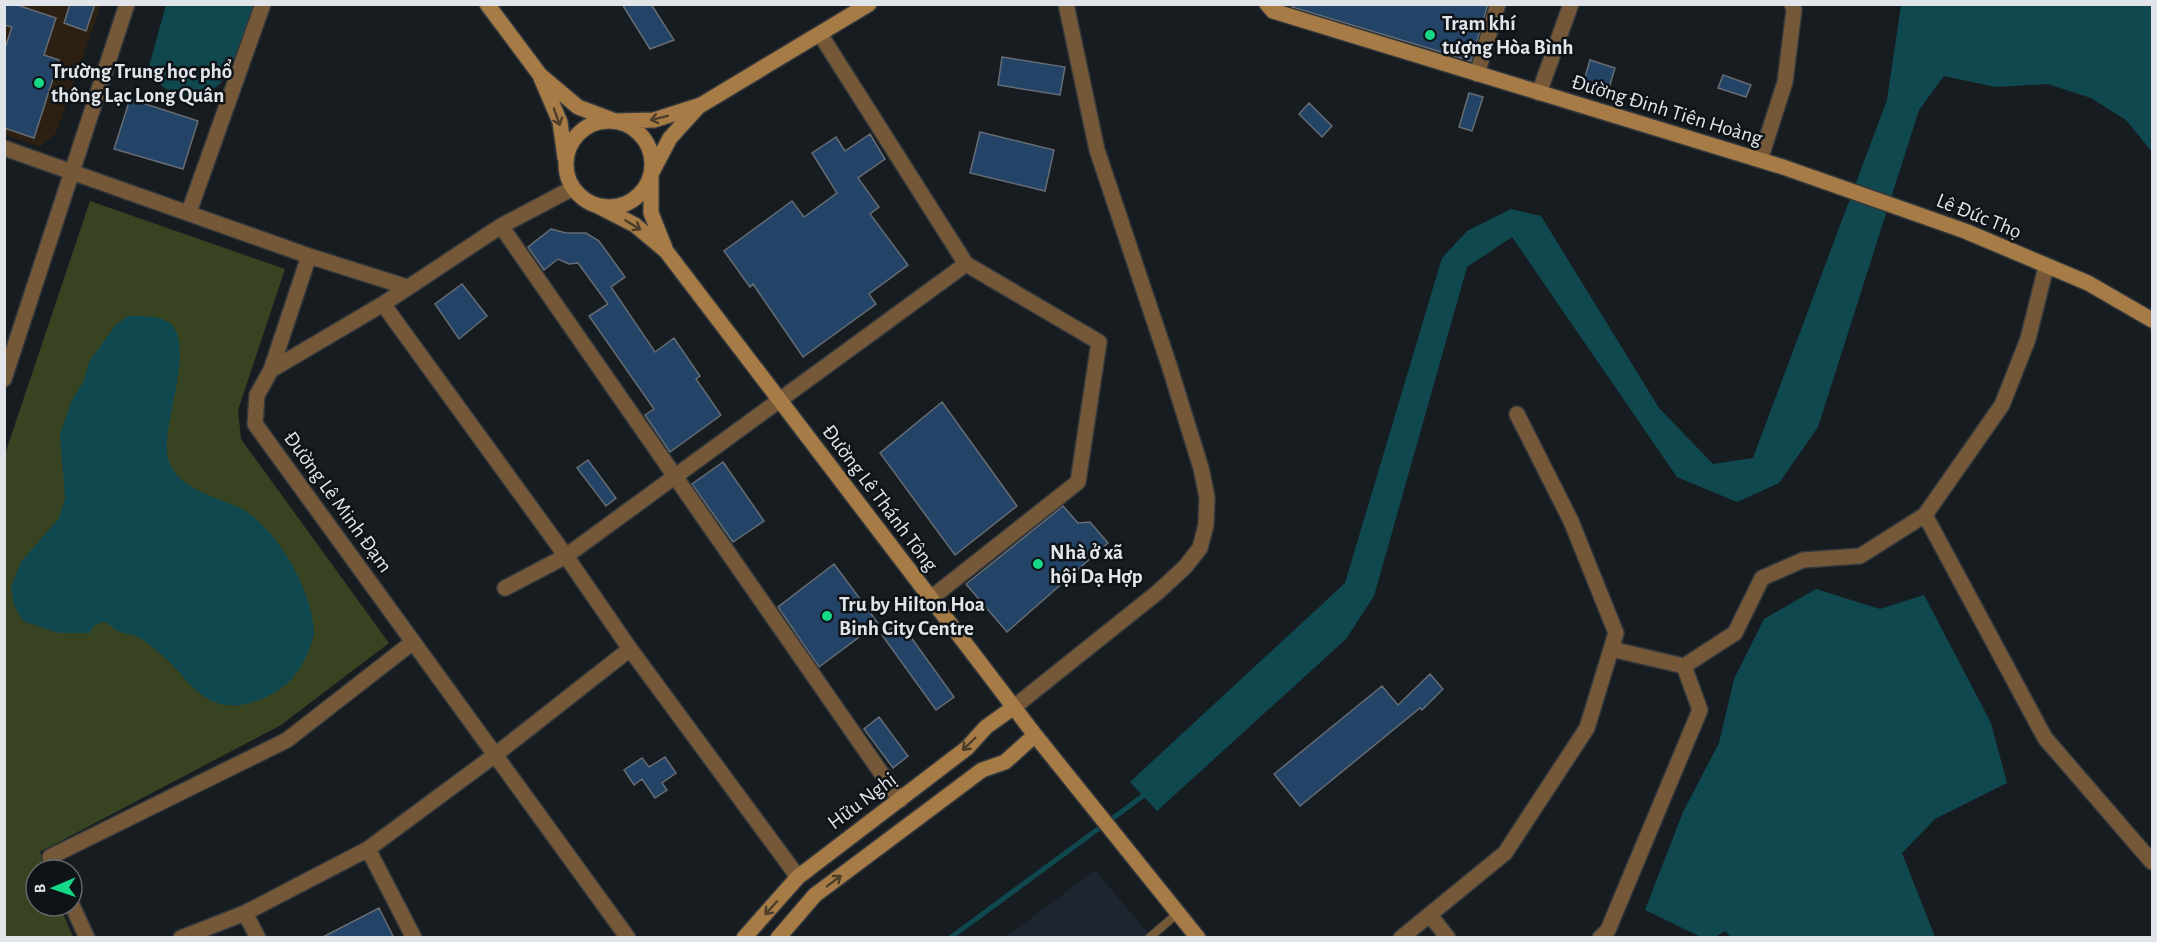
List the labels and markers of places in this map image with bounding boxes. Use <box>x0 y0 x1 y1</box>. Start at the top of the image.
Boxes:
place label: Trạm khí tượng Hòa Bình <box>1442 13 1573 58</box>
marker: Trạm khí tượng Hòa Bình <box>1423 28 1437 42</box>
place label: Trường Trung học phổ thông Lạc Long Quân <box>51 58 232 107</box>
marker: Trường Trung học phổ thông Lạc Long Quân <box>32 76 46 90</box>
place label: Nhà ở xã hội Dạ Hợp <box>1050 542 1143 587</box>
marker: Nhà ở xã hội Dạ Hợp <box>1031 557 1045 571</box>
place label: Tru by Hilton Hoa Binh City Centre <box>839 594 985 639</box>
marker: Tru by Hilton Hoa Binh City Centre <box>820 609 834 623</box>

